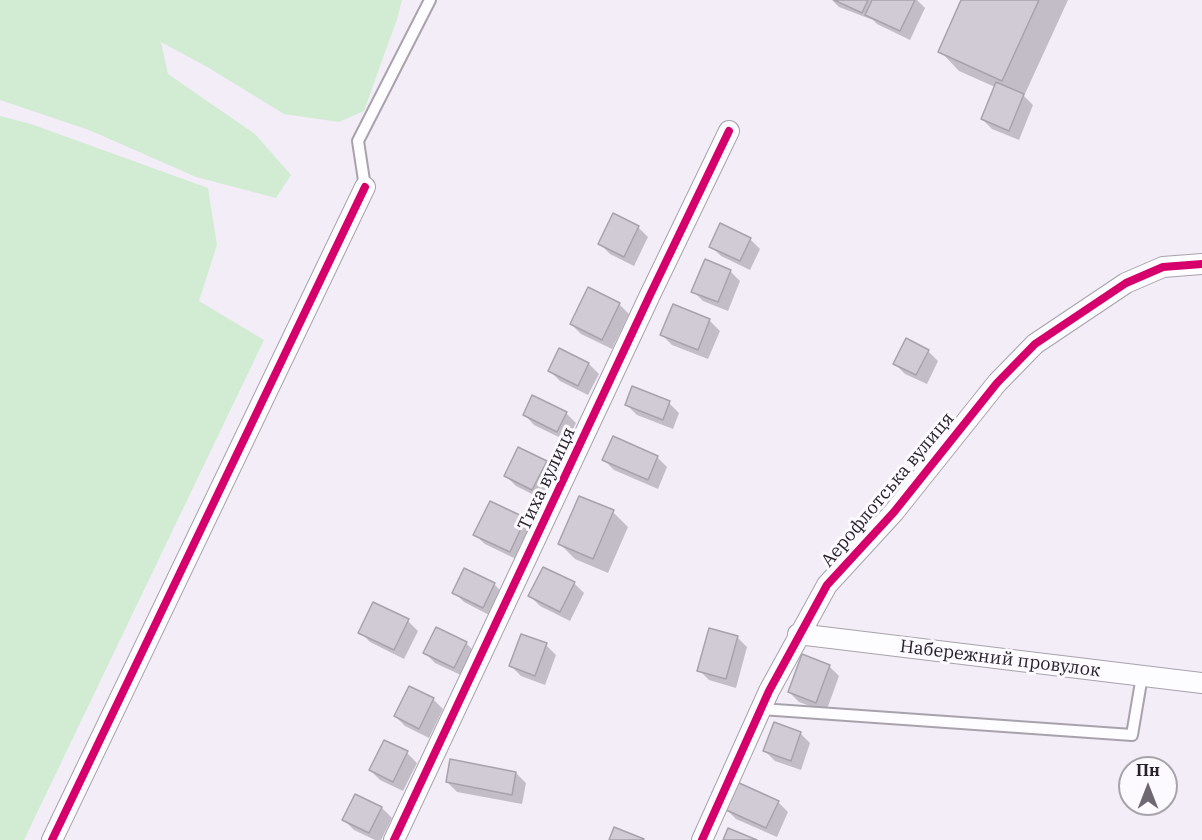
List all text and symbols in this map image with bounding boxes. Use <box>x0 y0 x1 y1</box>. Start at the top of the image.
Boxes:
street label: Аерофлотська вулиця <box>817 408 959 572</box>
street label: Тиха вулиця <box>514 424 580 534</box>
street label: Набережний провулок <box>898 636 1102 682</box>
north arrow <box>1118 756 1178 816</box>
text: Пн <box>1136 760 1160 780</box>

